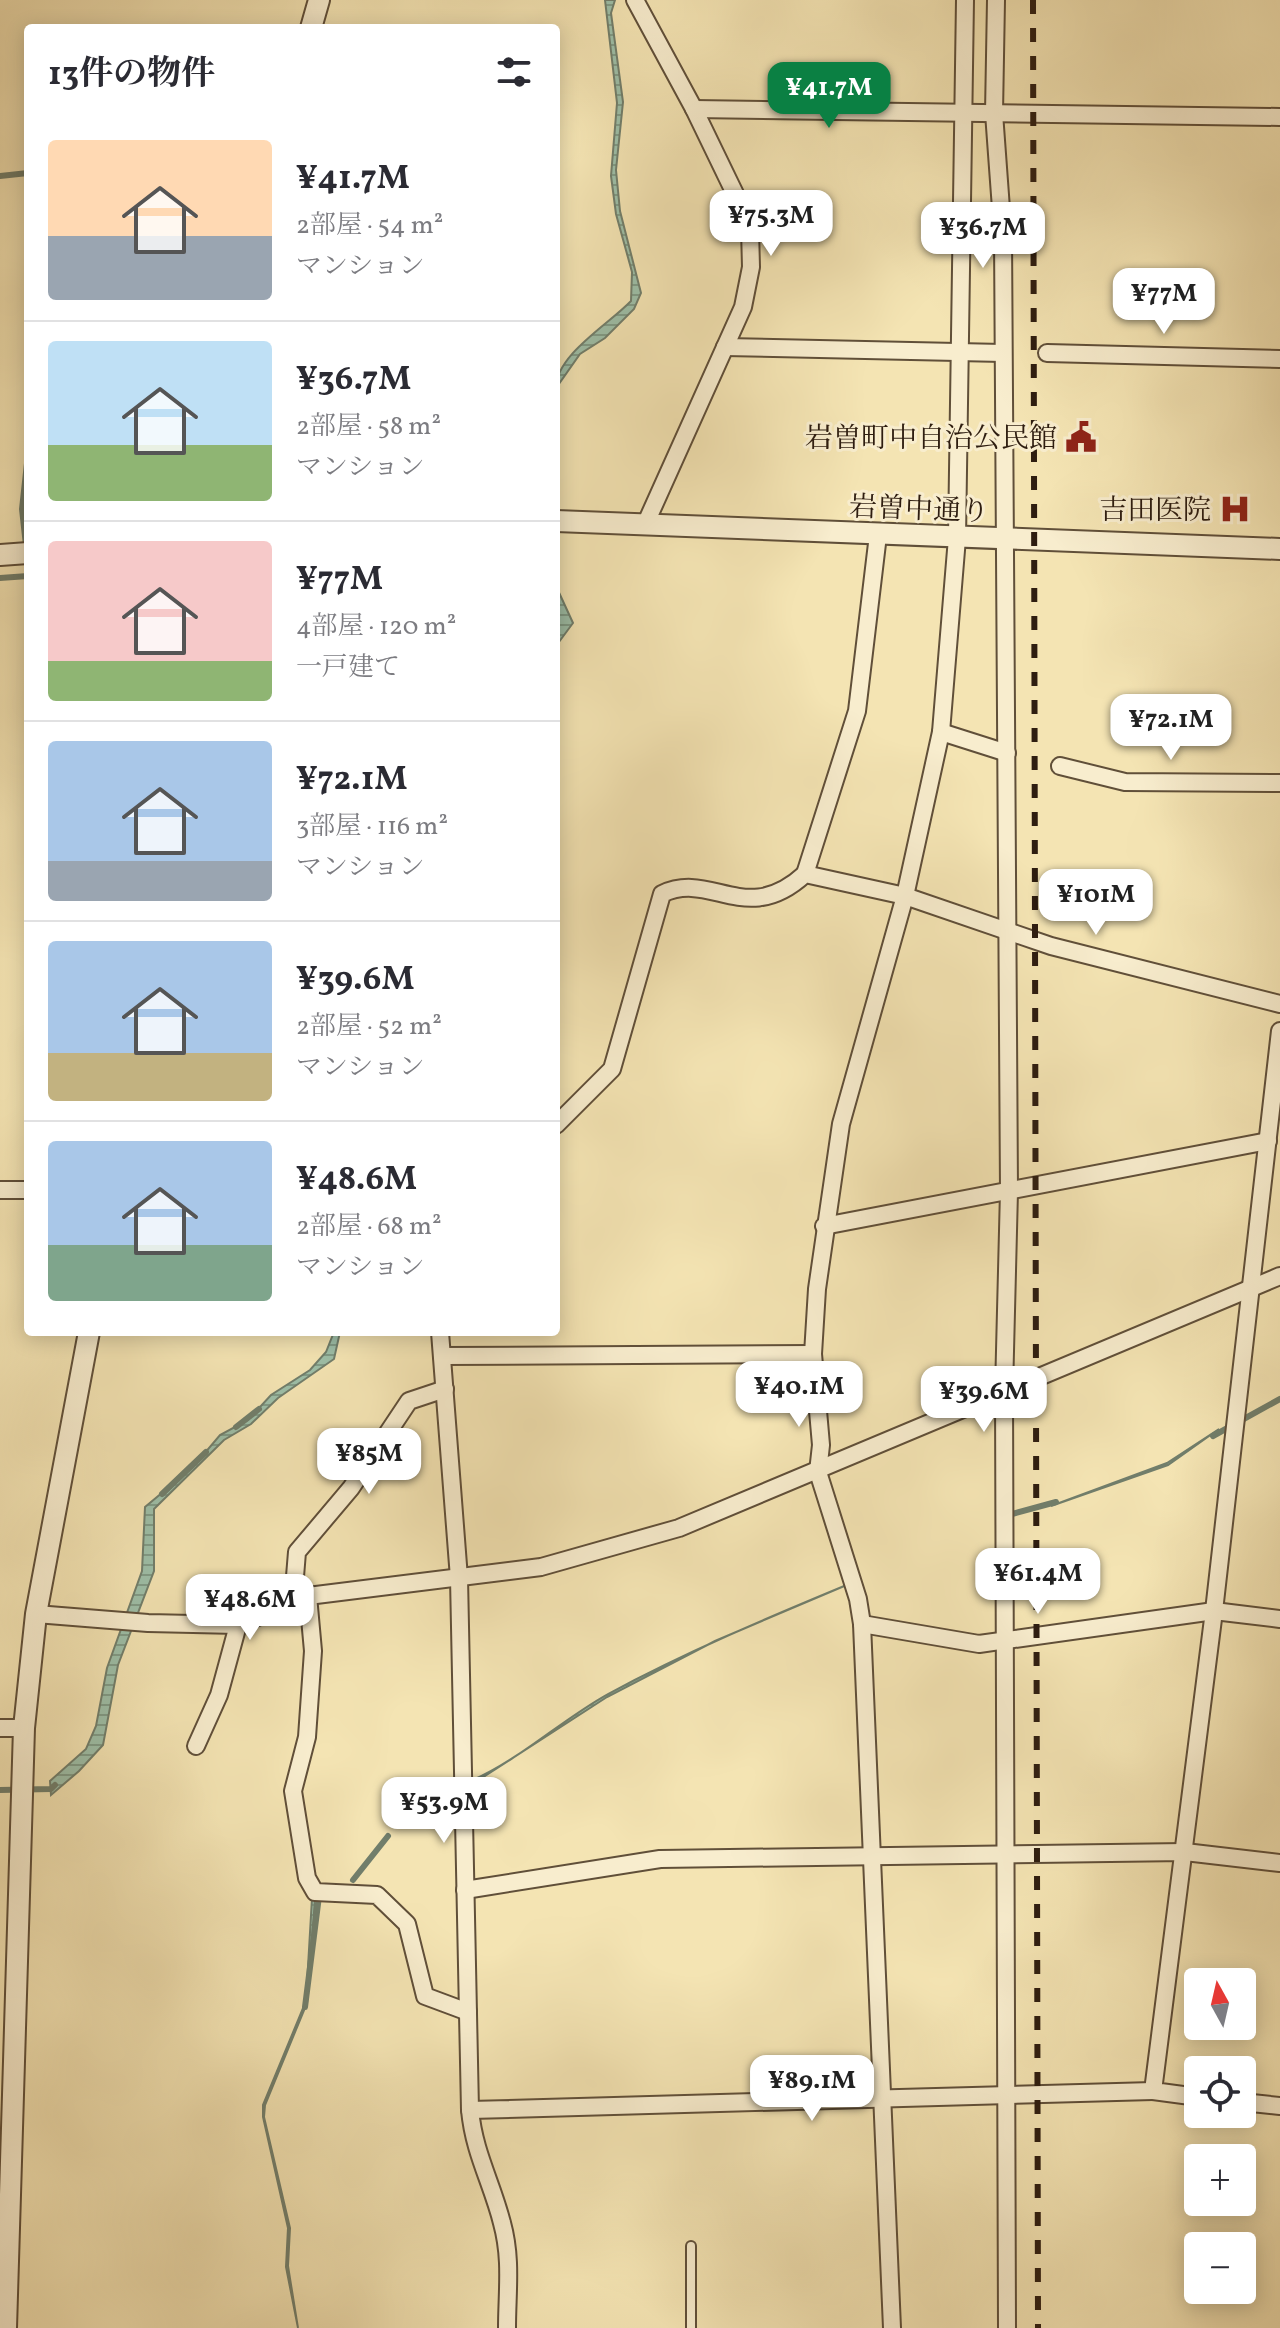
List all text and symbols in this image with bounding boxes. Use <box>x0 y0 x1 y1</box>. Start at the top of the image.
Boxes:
icon: filters <box>492 50 536 94</box>
text: 13件の物件 <box>48 52 215 99</box>
pin: ¥41.7M <box>764 62 894 130</box>
text: ¥41.7M <box>786 70 872 106</box>
text: ¥41.7M <box>296 156 409 203</box>
icon: home <box>112 172 208 268</box>
pin: ¥75.3M <box>706 190 836 258</box>
text: ¥75.3M <box>728 198 814 234</box>
pin: ¥36.7M <box>918 202 1048 270</box>
text: 2部屋 · 54 m² <box>296 208 443 244</box>
text: ¥36.7M <box>939 210 1027 246</box>
text: マンション <box>296 249 425 285</box>
pin: ¥77M <box>1117 268 1211 336</box>
text: ¥77M <box>1131 276 1197 312</box>
text: ¥36.7M <box>296 357 411 404</box>
icon: home <box>112 373 208 469</box>
text: 2部屋 · 58 m² <box>296 409 441 445</box>
place label: 岩曽町中自治公民館 <box>805 420 1057 459</box>
public building icon: 岩曽町中自治公民館 <box>1064 420 1098 454</box>
text: マンション <box>296 450 425 486</box>
street label: 岩曽中通り <box>848 489 990 532</box>
place label: 吉田医院 <box>1099 492 1211 531</box>
hospital icon: 吉田医院 <box>1218 492 1252 526</box>
text: ¥77M <box>296 557 383 604</box>
icon: home <box>112 573 208 669</box>
text: 4部屋 · 120 m² <box>296 609 456 645</box>
text: 一戸建て <box>296 650 400 686</box>
pin: ¥72.1M <box>1106 694 1236 762</box>
text: ¥72.1M <box>1128 702 1214 738</box>
text: ¥72.1M <box>296 757 407 804</box>
icon: home <box>112 773 208 869</box>
text: 3部屋 · 116 m² <box>296 809 448 845</box>
text: マンション <box>296 850 425 886</box>
pin: ¥101M <box>1040 869 1152 937</box>
text: ¥101M <box>1057 877 1135 913</box>
text: ¥39.6M <box>296 957 414 1004</box>
icon: home <box>112 973 208 1069</box>
text: 2部屋 · 52 m² <box>296 1009 442 1045</box>
text: マンション <box>296 1050 425 1086</box>
text: ¥48.6M <box>296 1157 417 1204</box>
icon: home <box>112 1173 208 1269</box>
text: 2部屋 · 68 m² <box>296 1209 442 1245</box>
text: マンション <box>296 1250 425 1286</box>
pin: ¥40.1M <box>734 1361 864 1429</box>
pin: ¥39.6M <box>919 1366 1049 1434</box>
text: ¥40.1M <box>754 1369 844 1405</box>
text: ¥39.6M <box>939 1374 1029 1410</box>
pin: ¥85M <box>322 1428 416 1496</box>
text: ¥85M <box>335 1436 403 1472</box>
pin: ¥61.4M <box>973 1548 1103 1616</box>
text: ¥61.4M <box>993 1556 1083 1592</box>
pin: ¥48.6M <box>185 1574 315 1642</box>
text: ¥48.6M <box>204 1582 296 1618</box>
pin: ¥53.9M <box>379 1777 509 1845</box>
text: ¥53.9M <box>399 1785 489 1821</box>
north arrow <box>1184 1968 1256 2040</box>
map controls <box>1184 1968 1256 2304</box>
pin: ¥89.1M <box>747 2055 877 2123</box>
button: locate <box>1184 2056 1256 2128</box>
text: ¥89.1M <box>768 2063 856 2099</box>
button: + <box>1184 2144 1256 2216</box>
button: − <box>1184 2232 1256 2304</box>

